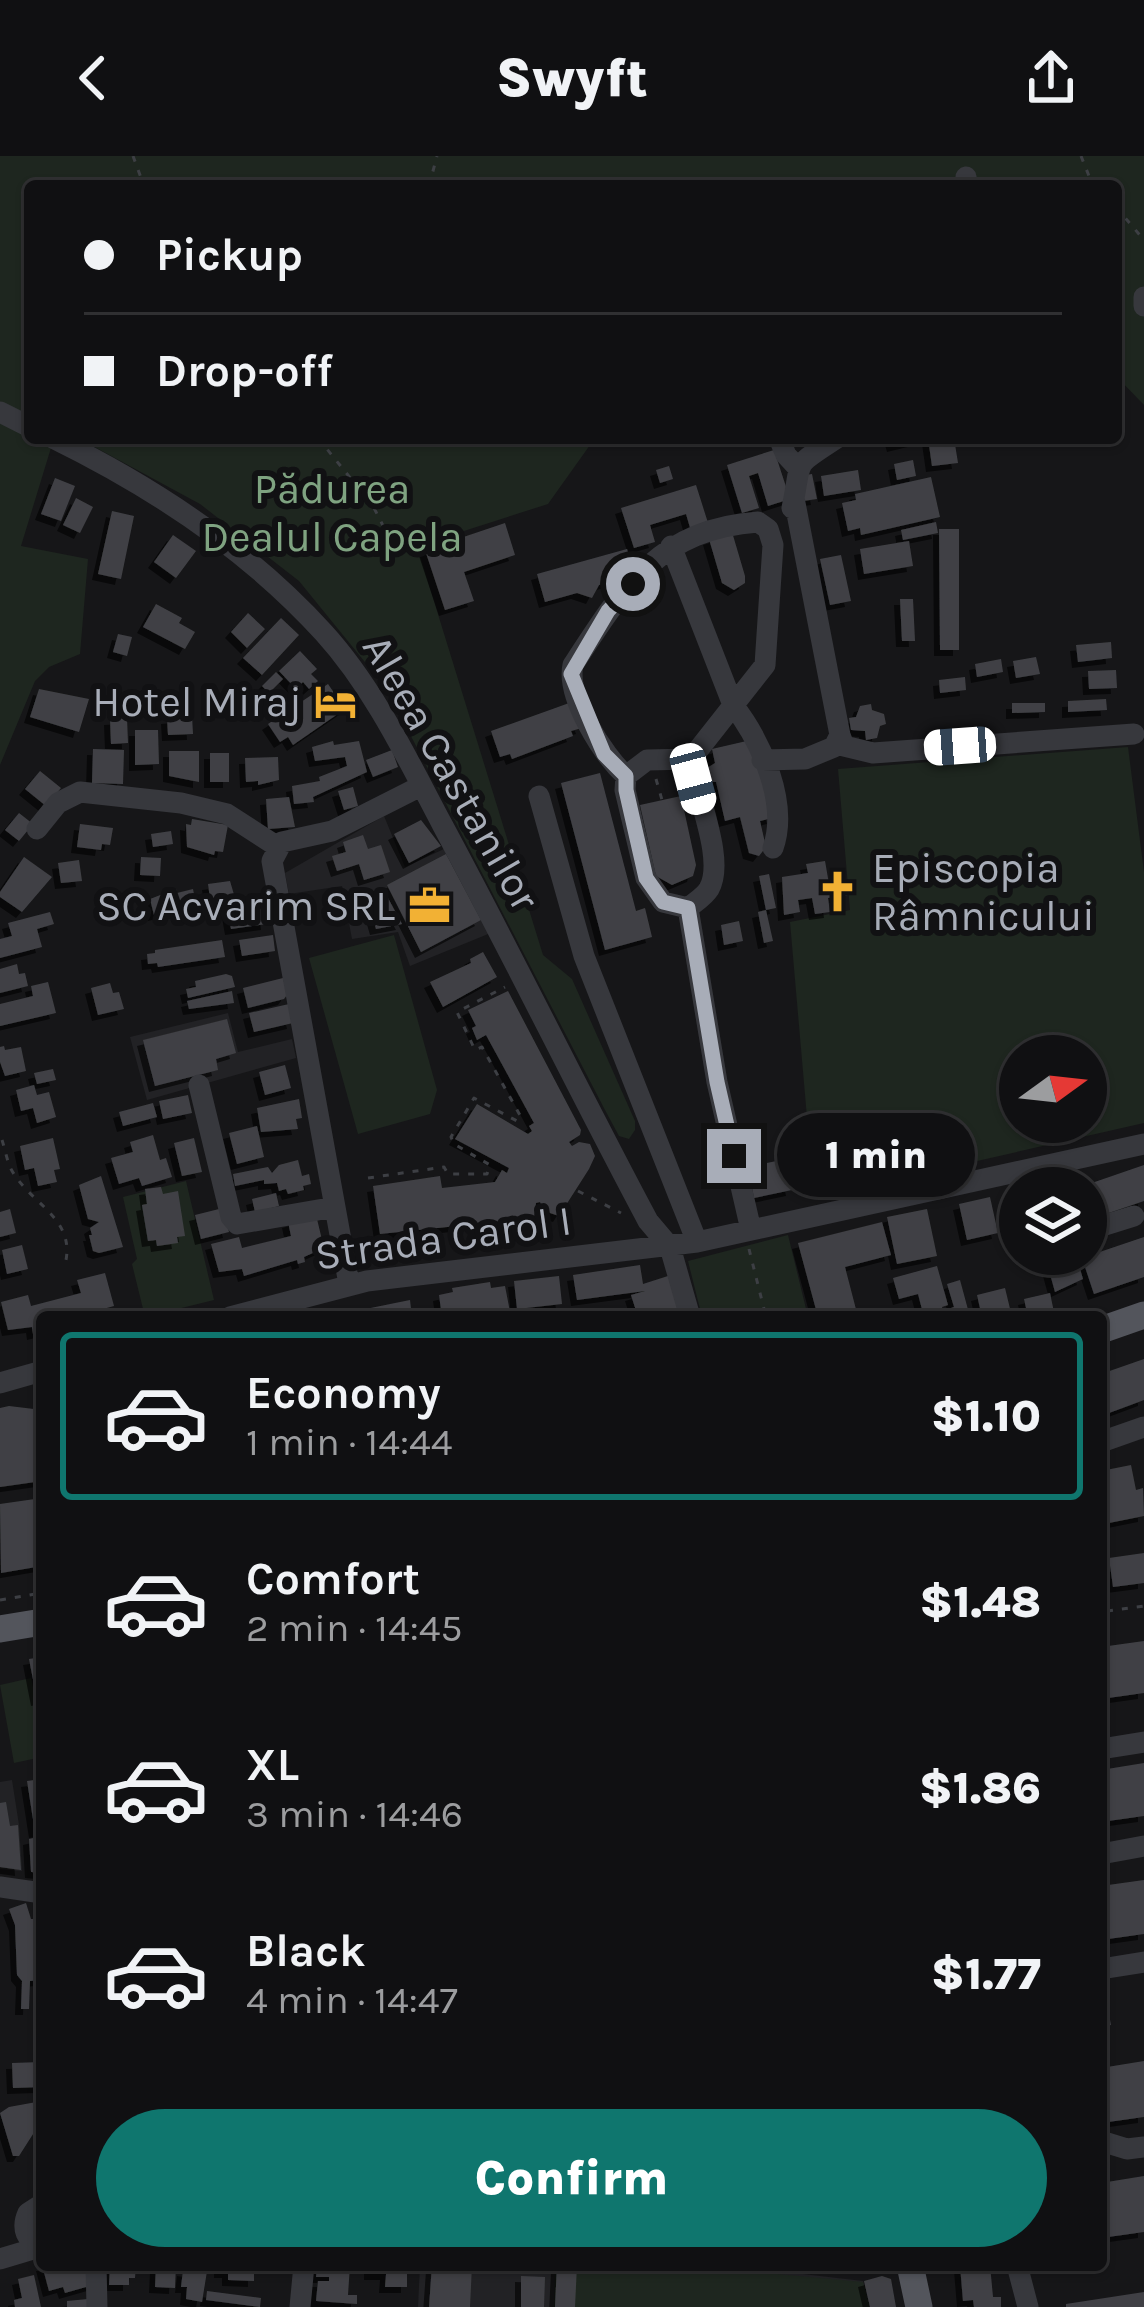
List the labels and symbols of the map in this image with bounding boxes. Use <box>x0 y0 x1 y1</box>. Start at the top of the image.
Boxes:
park label: Pădurea Dealul Capela <box>201 464 463 562</box>
route start <box>606 557 660 611</box>
street label: Aleea Castanilor <box>352 626 551 920</box>
place label: Hotel Miraj <box>92 677 302 727</box>
hotel icon: Hotel Miraj <box>313 678 359 724</box>
car <box>923 726 997 766</box>
car <box>666 740 720 818</box>
place label: Episcopia Râmnicului <box>872 843 1095 941</box>
church icon: Episcopia Râmnicului <box>815 868 861 914</box>
place label: SC Acvarim SRL <box>96 881 395 931</box>
office icon: SC Acvarim SRL <box>406 882 452 928</box>
north arrow <box>999 1035 1107 1143</box>
callout: 1 min <box>776 1114 974 1198</box>
route end <box>707 1129 761 1183</box>
street label: Strada Carol I <box>312 1195 574 1281</box>

